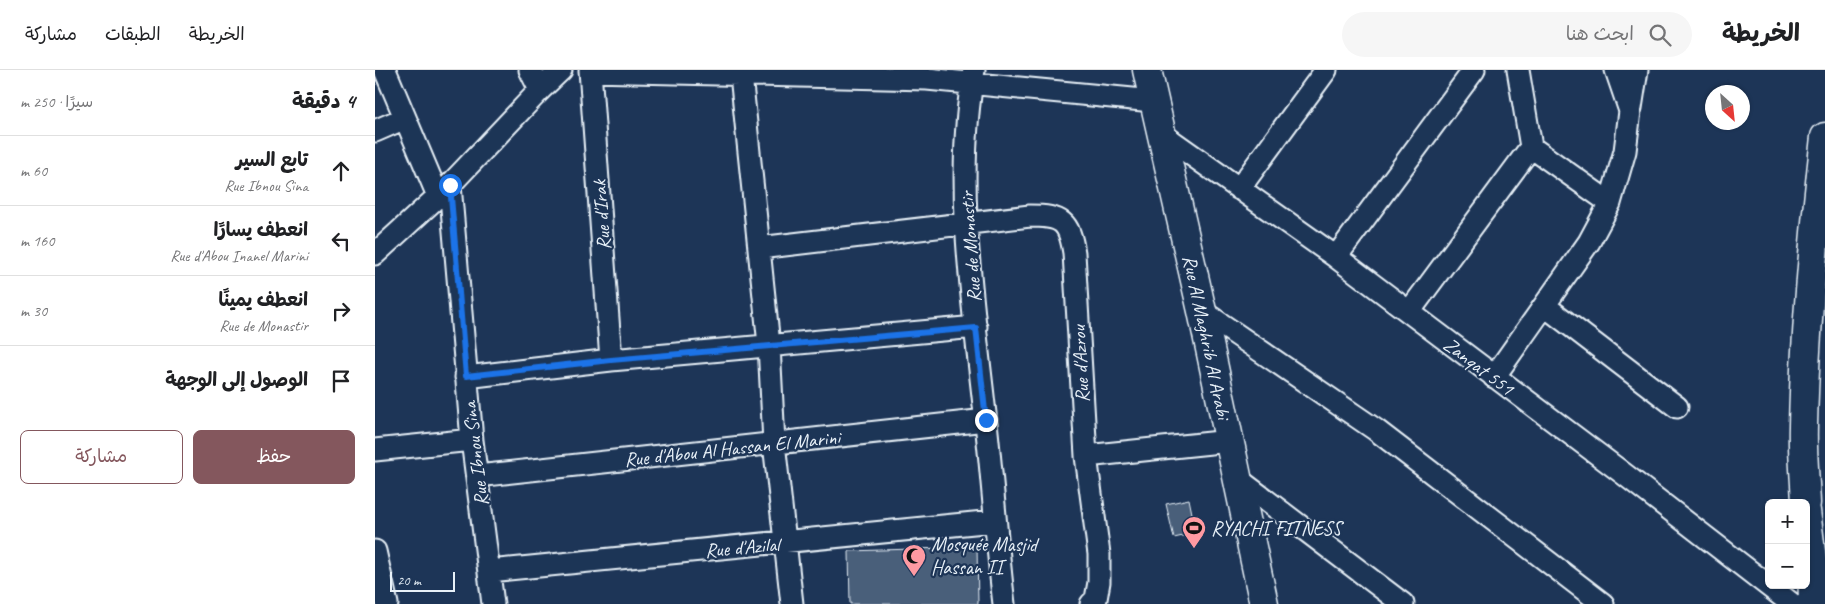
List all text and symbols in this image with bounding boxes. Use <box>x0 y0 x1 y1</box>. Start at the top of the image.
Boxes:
search box <box>1342 12 1692 57</box>
text: الخريطة <box>1722 18 1800 48</box>
icon: search <box>1646 21 1674 49</box>
text: ابحث هنا <box>1566 22 1634 46</box>
text: مشاركة <box>25 23 77 45</box>
text: الطبقات <box>105 23 161 45</box>
text: الخريطة <box>189 23 245 45</box>
north arrow <box>1705 85 1750 130</box>
text: 4 دقيقة <box>292 88 355 114</box>
text: سيرًا · 250 m <box>20 92 93 112</box>
text: تابع السير <box>236 148 308 172</box>
icon: ahead <box>327 157 355 185</box>
text: 60 m <box>20 161 47 181</box>
route start <box>439 174 462 197</box>
text: Rue Ibnou Sina <box>224 176 308 196</box>
street label: Rue d'Irak <box>586 177 616 251</box>
street label: Rue de Monastir <box>954 189 987 303</box>
text: انعطف يسارًا <box>214 218 308 242</box>
icon: left <box>327 227 355 255</box>
text: 160 m <box>20 231 54 251</box>
text: Rue d'Abou Inanel Marini <box>170 246 308 266</box>
street label: Rue Al Maghrib Al Arabi <box>1177 253 1237 424</box>
text: انعطف يمينًا <box>219 288 308 312</box>
icon: right <box>327 297 355 325</box>
text: 30 m <box>20 301 47 321</box>
text: Rue de Monastir <box>219 316 308 336</box>
street label: Rue d'Azrou <box>1066 323 1095 403</box>
street label: Zanqat 551 <box>1439 332 1520 402</box>
icon: arrive <box>327 367 355 395</box>
text: الوصول إلى الوجهة <box>165 368 308 392</box>
street label: Rue Ibnou Sina <box>456 399 494 507</box>
route end <box>975 409 998 432</box>
street label: Rue d'Abou Al Hassan El Marini <box>623 425 843 472</box>
button: مشاركة <box>20 430 183 484</box>
button: حفظ <box>193 430 355 484</box>
map controls <box>1765 499 1810 589</box>
button: + <box>1765 499 1810 544</box>
sports icon: RYACHI FITNESS <box>1181 515 1207 549</box>
place label: RYACHI FITNESS <box>1211 516 1345 541</box>
street label: Rue d'Azilal <box>704 531 784 563</box>
place label: Mosquée Masjid Hassan II <box>931 532 1040 580</box>
mosque icon: Mosquée Masjid Hassan II <box>901 543 927 577</box>
button: − <box>1765 544 1810 589</box>
scale bar <box>390 569 455 592</box>
text: 20 m <box>397 572 421 589</box>

